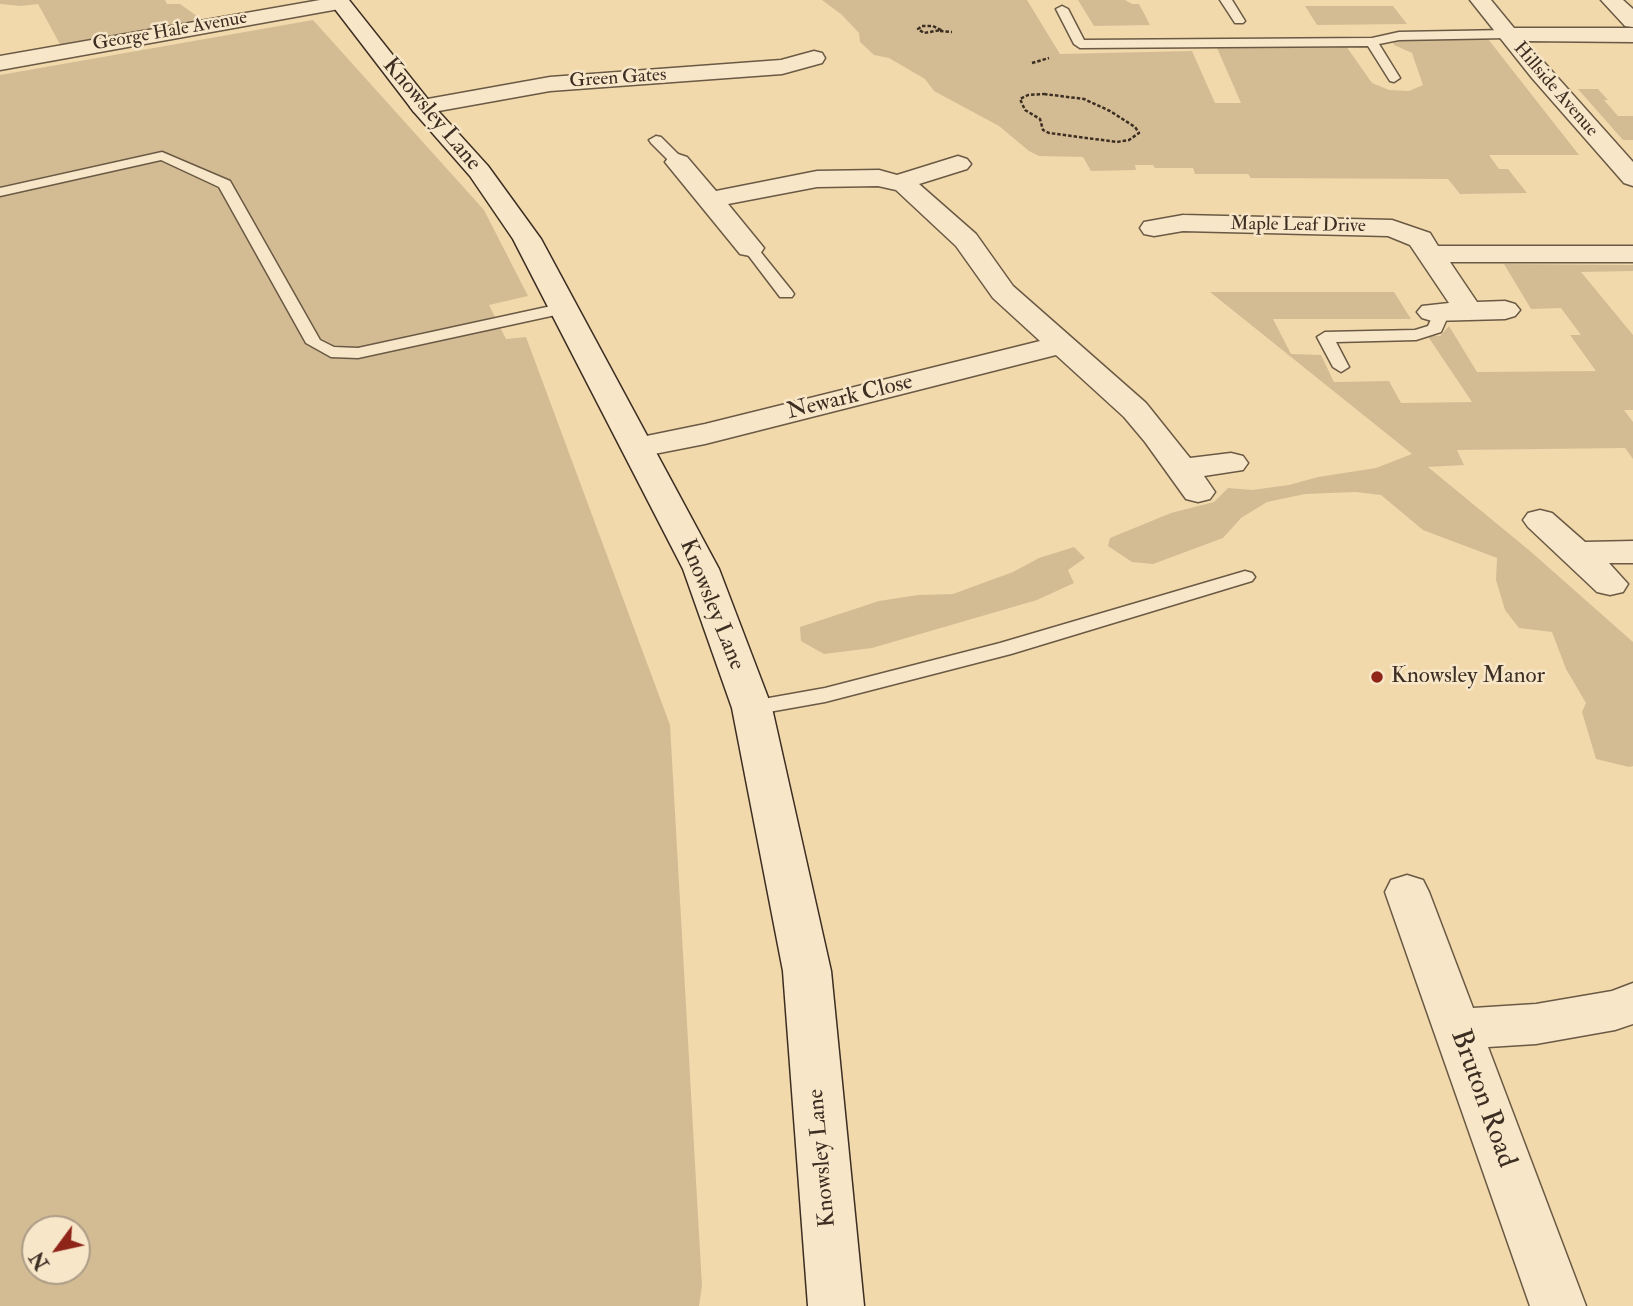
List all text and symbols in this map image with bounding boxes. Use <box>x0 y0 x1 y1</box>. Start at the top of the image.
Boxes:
street label: George Hale Avenue <box>91 7 249 57</box>
street label: Hillside Avenue <box>1508 38 1602 142</box>
street label: Knowsley Lane <box>376 53 486 177</box>
street label: Green Gates <box>569 64 667 94</box>
street label: Maple Leaf Drive <box>1230 213 1366 239</box>
street label: Newark Close <box>784 369 916 427</box>
street label: Knowsley Lane <box>672 535 750 675</box>
place label: Knowsley Manor <box>1391 663 1545 691</box>
marker: Knowsley Manor <box>1369 669 1385 685</box>
street label: Bruton Road <box>1442 1025 1522 1173</box>
street label: Knowsley Lane <box>803 1088 843 1228</box>
north arrow <box>21 1215 91 1285</box>
text: N <box>25 1247 55 1274</box>

